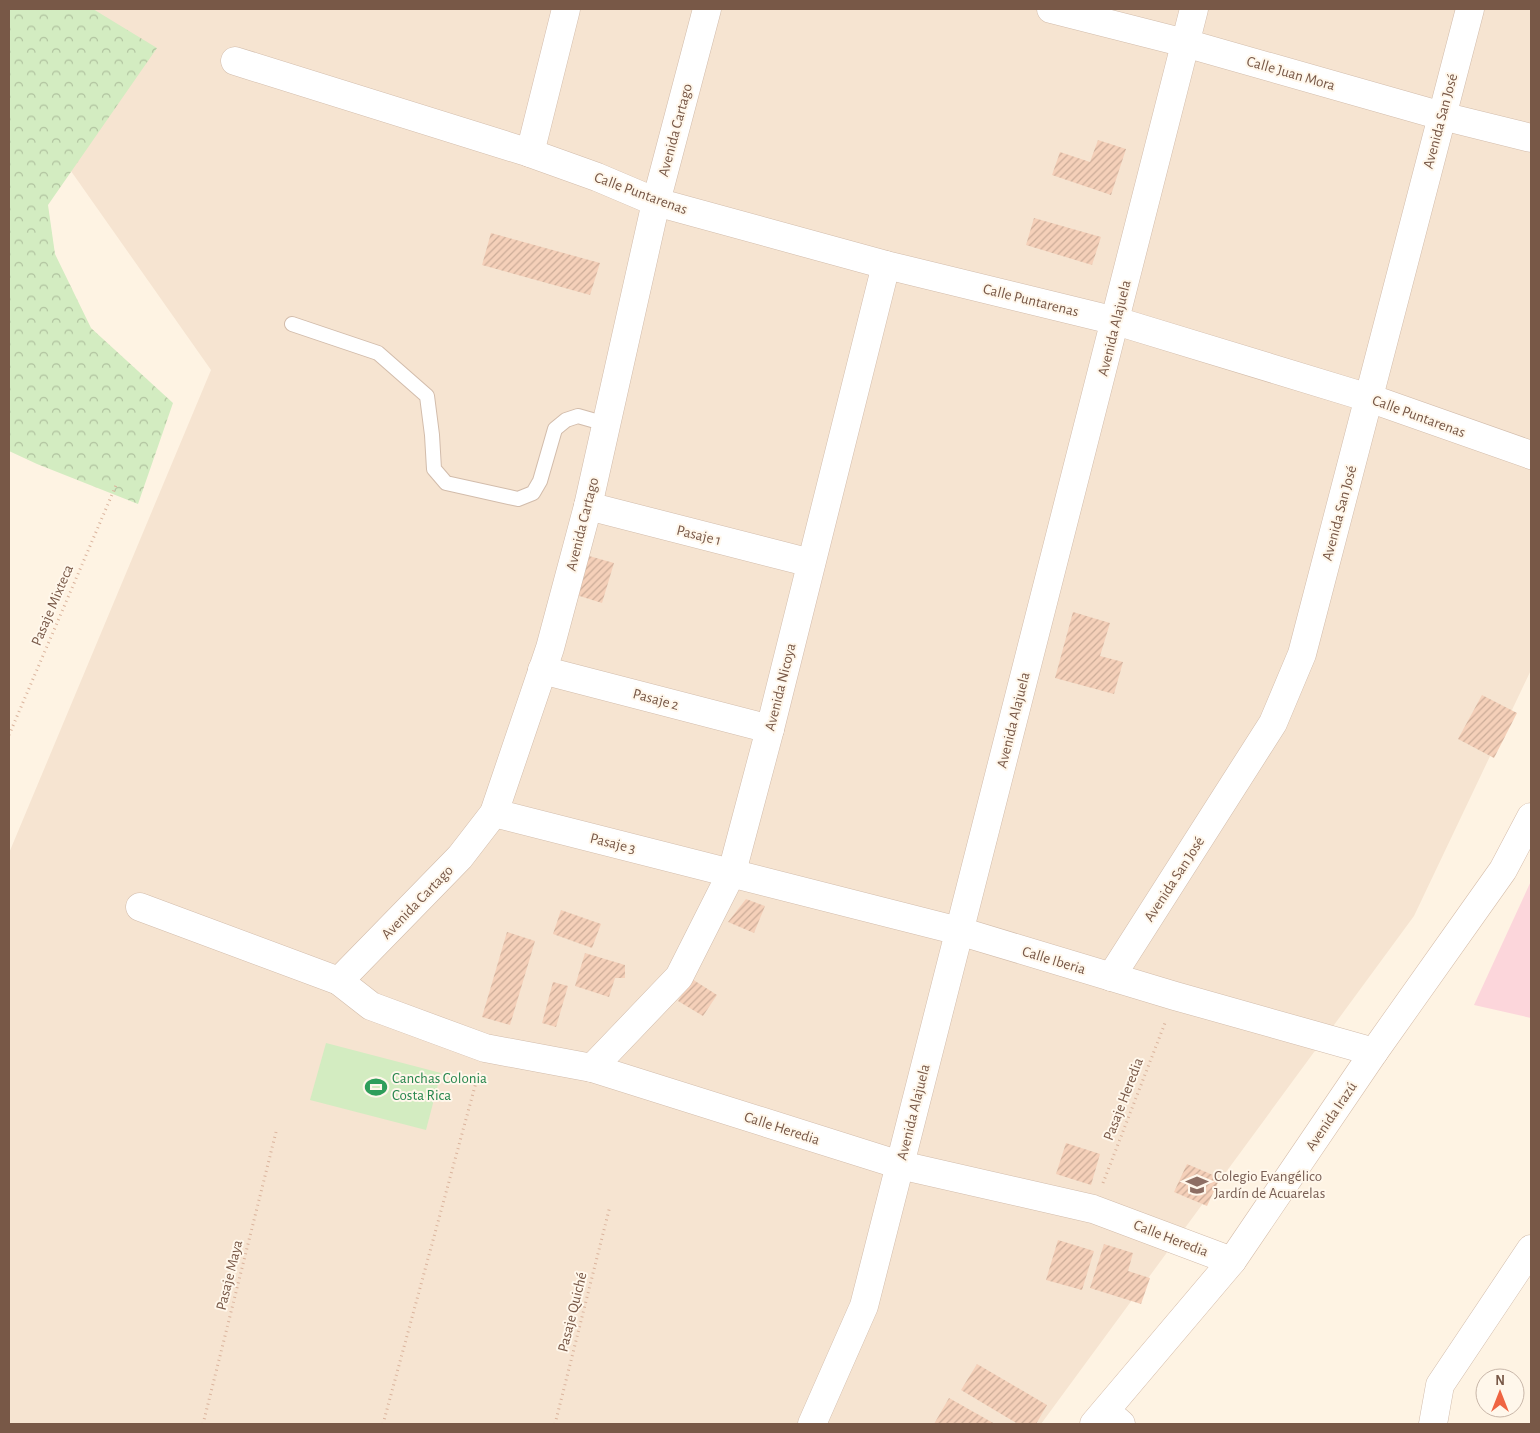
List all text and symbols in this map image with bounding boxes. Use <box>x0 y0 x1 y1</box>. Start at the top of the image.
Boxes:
street label: Calle Juan Mora <box>1245 54 1337 93</box>
street label: Avenida San José <box>1421 72 1460 170</box>
street label: Avenida Cartago <box>656 82 695 178</box>
street label: Calle Puntarenas <box>592 170 689 217</box>
street label: Avenida Alajuela <box>1095 278 1134 378</box>
street label: Calle Puntarenas <box>982 281 1080 320</box>
street label: Calle Puntarenas <box>1370 393 1467 440</box>
street label: Avenida San José <box>1320 464 1359 562</box>
street label: Avenida Cartago <box>564 476 601 572</box>
street label: Pasaje 1 <box>675 523 723 548</box>
street label: Pasaje Mixteca <box>29 563 76 648</box>
street label: Avenida Nicoya <box>762 642 799 733</box>
street label: Avenida Alajuela <box>994 670 1033 770</box>
street label: Pasaje 2 <box>631 686 681 713</box>
street label: Pasaje 3 <box>589 831 637 856</box>
street label: Avenida San José <box>1141 834 1207 924</box>
street label: Avenida Cartago <box>379 863 456 942</box>
street label: Calle Iberia <box>1020 944 1087 977</box>
street label: Pasaje Heredia <box>1101 1056 1146 1143</box>
street label: Avenida Alajuela <box>894 1062 933 1162</box>
place label: Canchas Colonia Costa Rica <box>392 1071 487 1103</box>
sports icon: Canchas Colonia Costa Rica <box>363 1074 389 1100</box>
street label: Avenida Irazú <box>1303 1079 1360 1153</box>
street label: Calle Heredia <box>742 1109 822 1148</box>
place label: Colegio Evangélico Jardín de Acuarelas <box>1214 1169 1325 1201</box>
school or university icon: Colegio Evangélico Jardín de Acuarelas <box>1184 1172 1210 1198</box>
street label: Calle Heredia <box>1131 1217 1210 1260</box>
street label: Pasaje Maya <box>214 1238 245 1312</box>
street label: Pasaje Quiché <box>555 1271 590 1353</box>
north arrow <box>1475 1368 1525 1418</box>
text: N <box>1495 1374 1505 1388</box>

